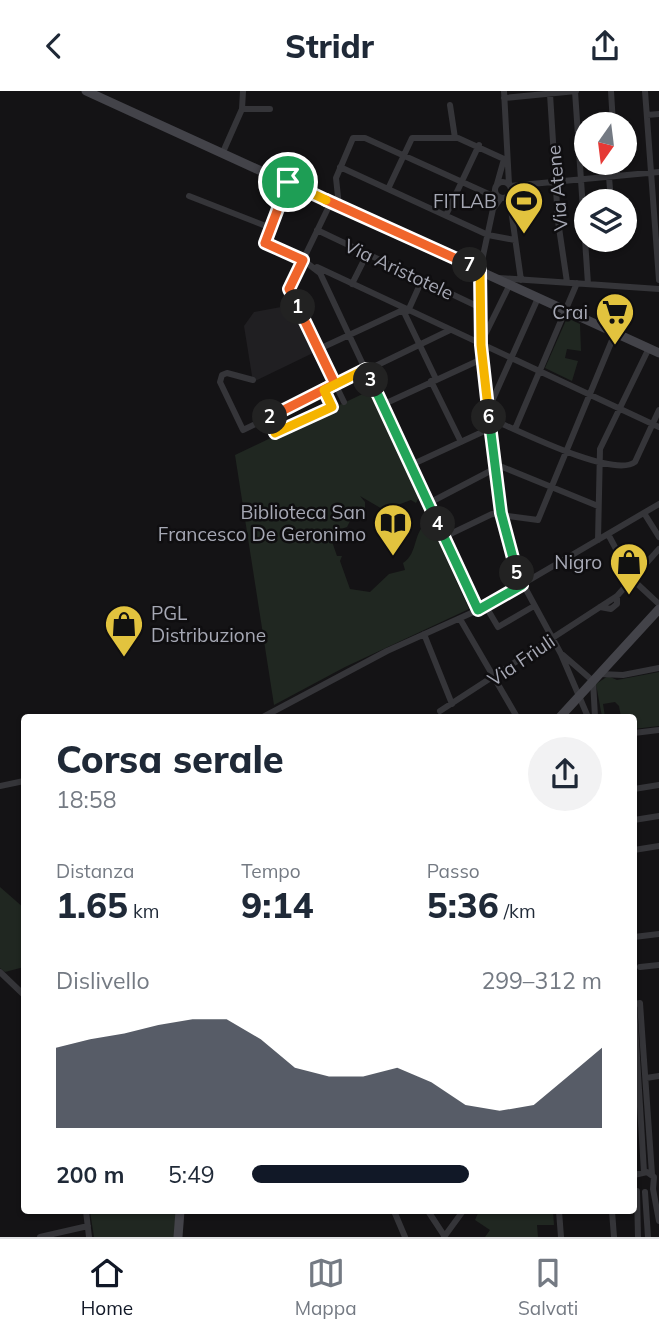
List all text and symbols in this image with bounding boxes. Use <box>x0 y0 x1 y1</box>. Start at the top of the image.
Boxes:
text: Stridr <box>285 26 374 66</box>
icon: back <box>35 27 73 65</box>
icon: share <box>586 27 624 65</box>
north arrow <box>574 112 637 175</box>
map controls <box>574 112 637 252</box>
street label: Via Atene <box>541 144 573 232</box>
pin <box>258 152 318 212</box>
icon: arrive <box>269 163 307 201</box>
sports icon: FITLAB <box>503 180 545 235</box>
place label: FITLAB <box>433 189 497 213</box>
button: layers <box>574 189 637 252</box>
street label: Via Aristotele <box>340 233 458 305</box>
pin: 7 <box>452 247 488 283</box>
text: 7 <box>464 252 475 276</box>
pin: 1 <box>280 289 316 325</box>
supermarket icon: Crai <box>594 291 636 346</box>
text: 1 <box>292 294 303 318</box>
place label: Crai <box>552 300 588 324</box>
pin: 3 <box>354 363 388 397</box>
text: 3 <box>365 367 376 391</box>
pin: 2 <box>252 399 288 435</box>
pin: 6 <box>472 399 506 435</box>
text: 2 <box>264 404 275 428</box>
text: 6 <box>483 404 494 428</box>
place label: Biblioteca San Francesco De Geronimo <box>158 500 366 546</box>
library icon: Biblioteca San Francesco De Geronimo <box>372 502 414 557</box>
pin: 4 <box>420 507 456 541</box>
text: 4 <box>432 511 443 535</box>
shop icon: Nigro <box>608 541 650 596</box>
place label: Nigro <box>554 550 602 574</box>
pin: 5 <box>500 555 534 591</box>
text: 5 <box>511 560 522 584</box>
place label: PGL Distribuzione <box>151 601 266 647</box>
shop icon: PGL Distribuzione <box>103 603 145 658</box>
street label: Via Friuli <box>483 629 559 691</box>
text: Corsa serale <box>56 735 284 783</box>
button: share <box>528 737 602 811</box>
text: 18:58 <box>56 785 116 814</box>
text: Distanza <box>56 859 134 883</box>
text: Tempo <box>241 859 301 883</box>
text: Passo <box>427 859 480 883</box>
text: 1.65 <box>56 883 128 927</box>
text: 9:14 <box>241 883 313 927</box>
text: 5:36 <box>427 883 499 927</box>
text: km <box>128 899 160 923</box>
text: /km <box>499 899 536 923</box>
text: Dislivello <box>56 966 150 995</box>
text: 299–312 m <box>481 966 602 995</box>
text: 200 m <box>56 1160 124 1189</box>
text: 5:49 <box>168 1160 215 1189</box>
tab: Home <box>81 1254 133 1320</box>
tab: Mappa <box>295 1254 357 1320</box>
tab: Salvati <box>518 1254 578 1320</box>

